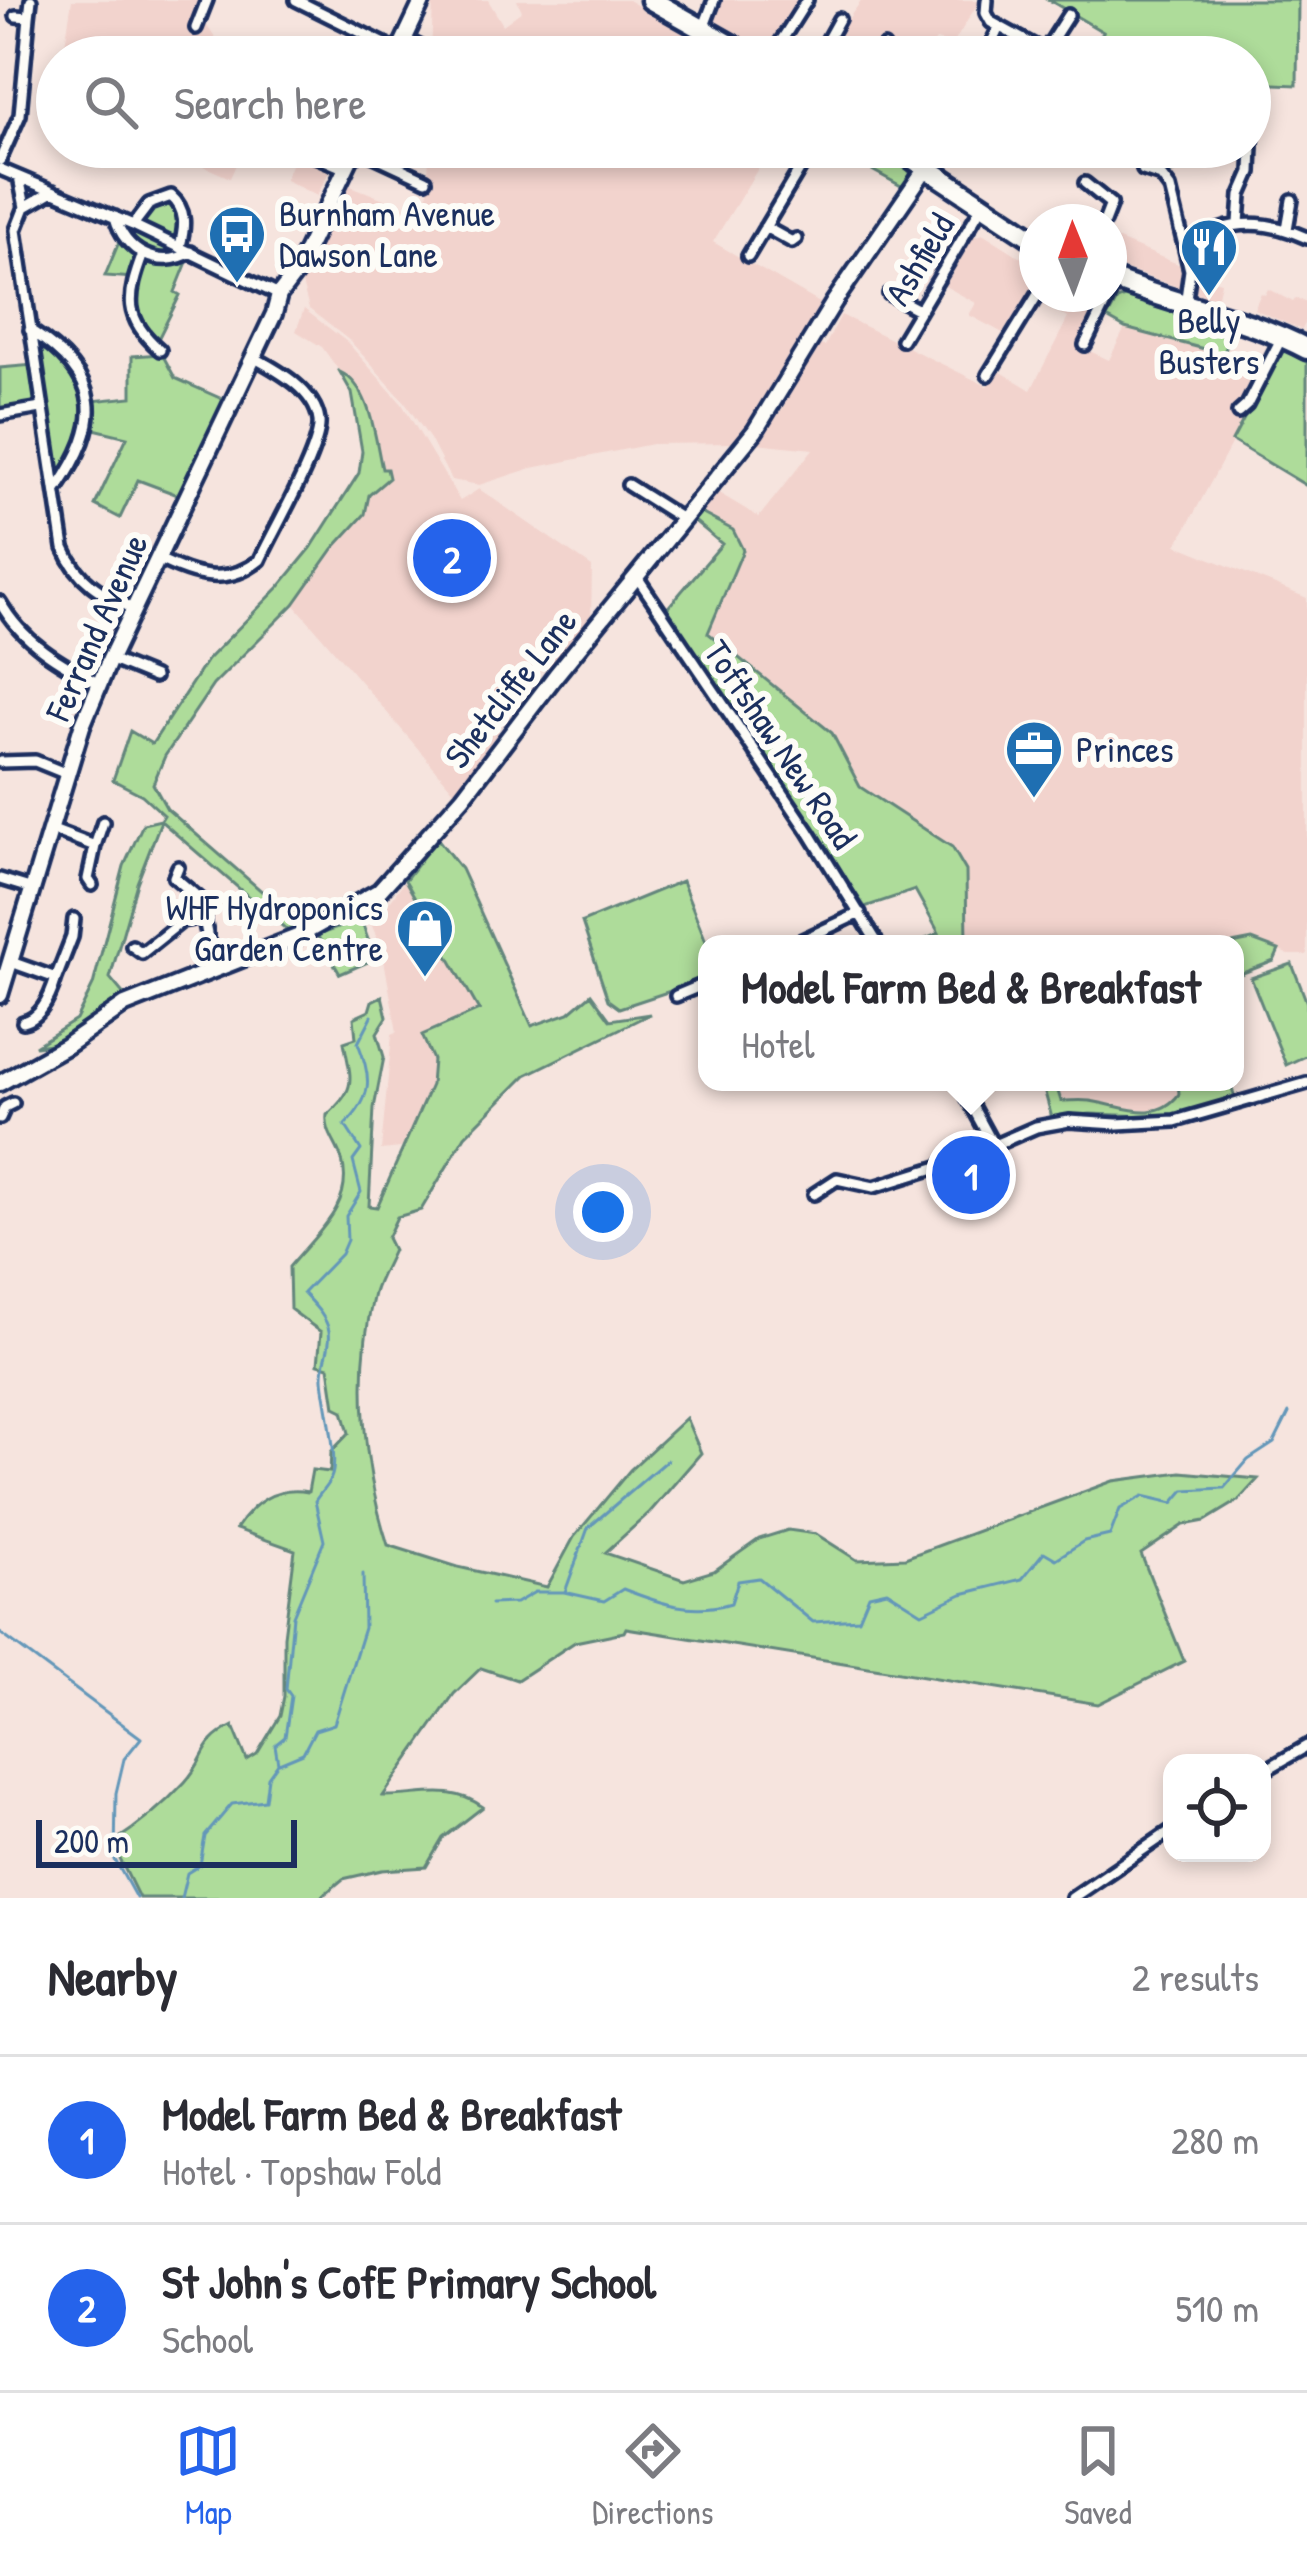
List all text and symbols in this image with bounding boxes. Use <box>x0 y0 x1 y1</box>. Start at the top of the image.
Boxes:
search box <box>36 36 1271 168</box>
icon: search <box>78 69 144 135</box>
text: Search here <box>174 72 366 133</box>
place label: Burnham Avenue Dawson Lane <box>279 188 495 278</box>
bus stop icon: Burnham Avenue Dawson Lane <box>206 203 268 285</box>
street label: Ashfield <box>872 204 965 314</box>
north arrow <box>1019 204 1127 312</box>
restaurant icon: Belly Busters <box>1178 216 1240 298</box>
place label: Belly Busters <box>1159 295 1259 385</box>
pin: 2 <box>413 513 491 603</box>
street label: Ferrand Avenue <box>32 526 159 729</box>
street label: Shetcliffe Lane <box>432 598 587 777</box>
street label: Toftshaw New Road <box>693 630 869 858</box>
office icon: Princes <box>1003 718 1065 800</box>
place label: Princes <box>1076 724 1174 773</box>
place label: WHF Hydroponics Garden Centre <box>166 882 383 972</box>
shop icon: WHF Hydroponics Garden Centre <box>394 897 456 979</box>
popup <box>698 935 1244 1091</box>
text: Model Farm Bed & Breakfast <box>741 956 1201 1017</box>
text: Hotel <box>741 1017 815 1070</box>
pin: 1 <box>932 1130 1010 1220</box>
your location <box>573 1182 633 1242</box>
map controls <box>1163 1754 1271 1862</box>
button: locate <box>1163 1754 1271 1862</box>
scale bar <box>36 1814 297 1867</box>
text: 200 m <box>54 1819 129 1863</box>
text: Nearby <box>48 1942 178 2011</box>
text: 2 results <box>1132 1950 1259 2003</box>
text: Model Farm Bed & Breakfast <box>162 2083 621 2144</box>
text: 1 <box>80 2113 94 2166</box>
text: 280 m <box>1171 2113 1259 2166</box>
text: Hotel · Topshaw Fold <box>162 2144 441 2197</box>
text: St John's CofE Primary School <box>162 2251 656 2312</box>
text: 2 <box>78 2281 96 2334</box>
text: 510 m <box>1175 2281 1259 2334</box>
text: School <box>162 2312 253 2365</box>
tab: Map <box>175 2418 241 2534</box>
tab: Directions <box>592 2418 714 2534</box>
tab: Saved <box>1064 2418 1132 2534</box>

